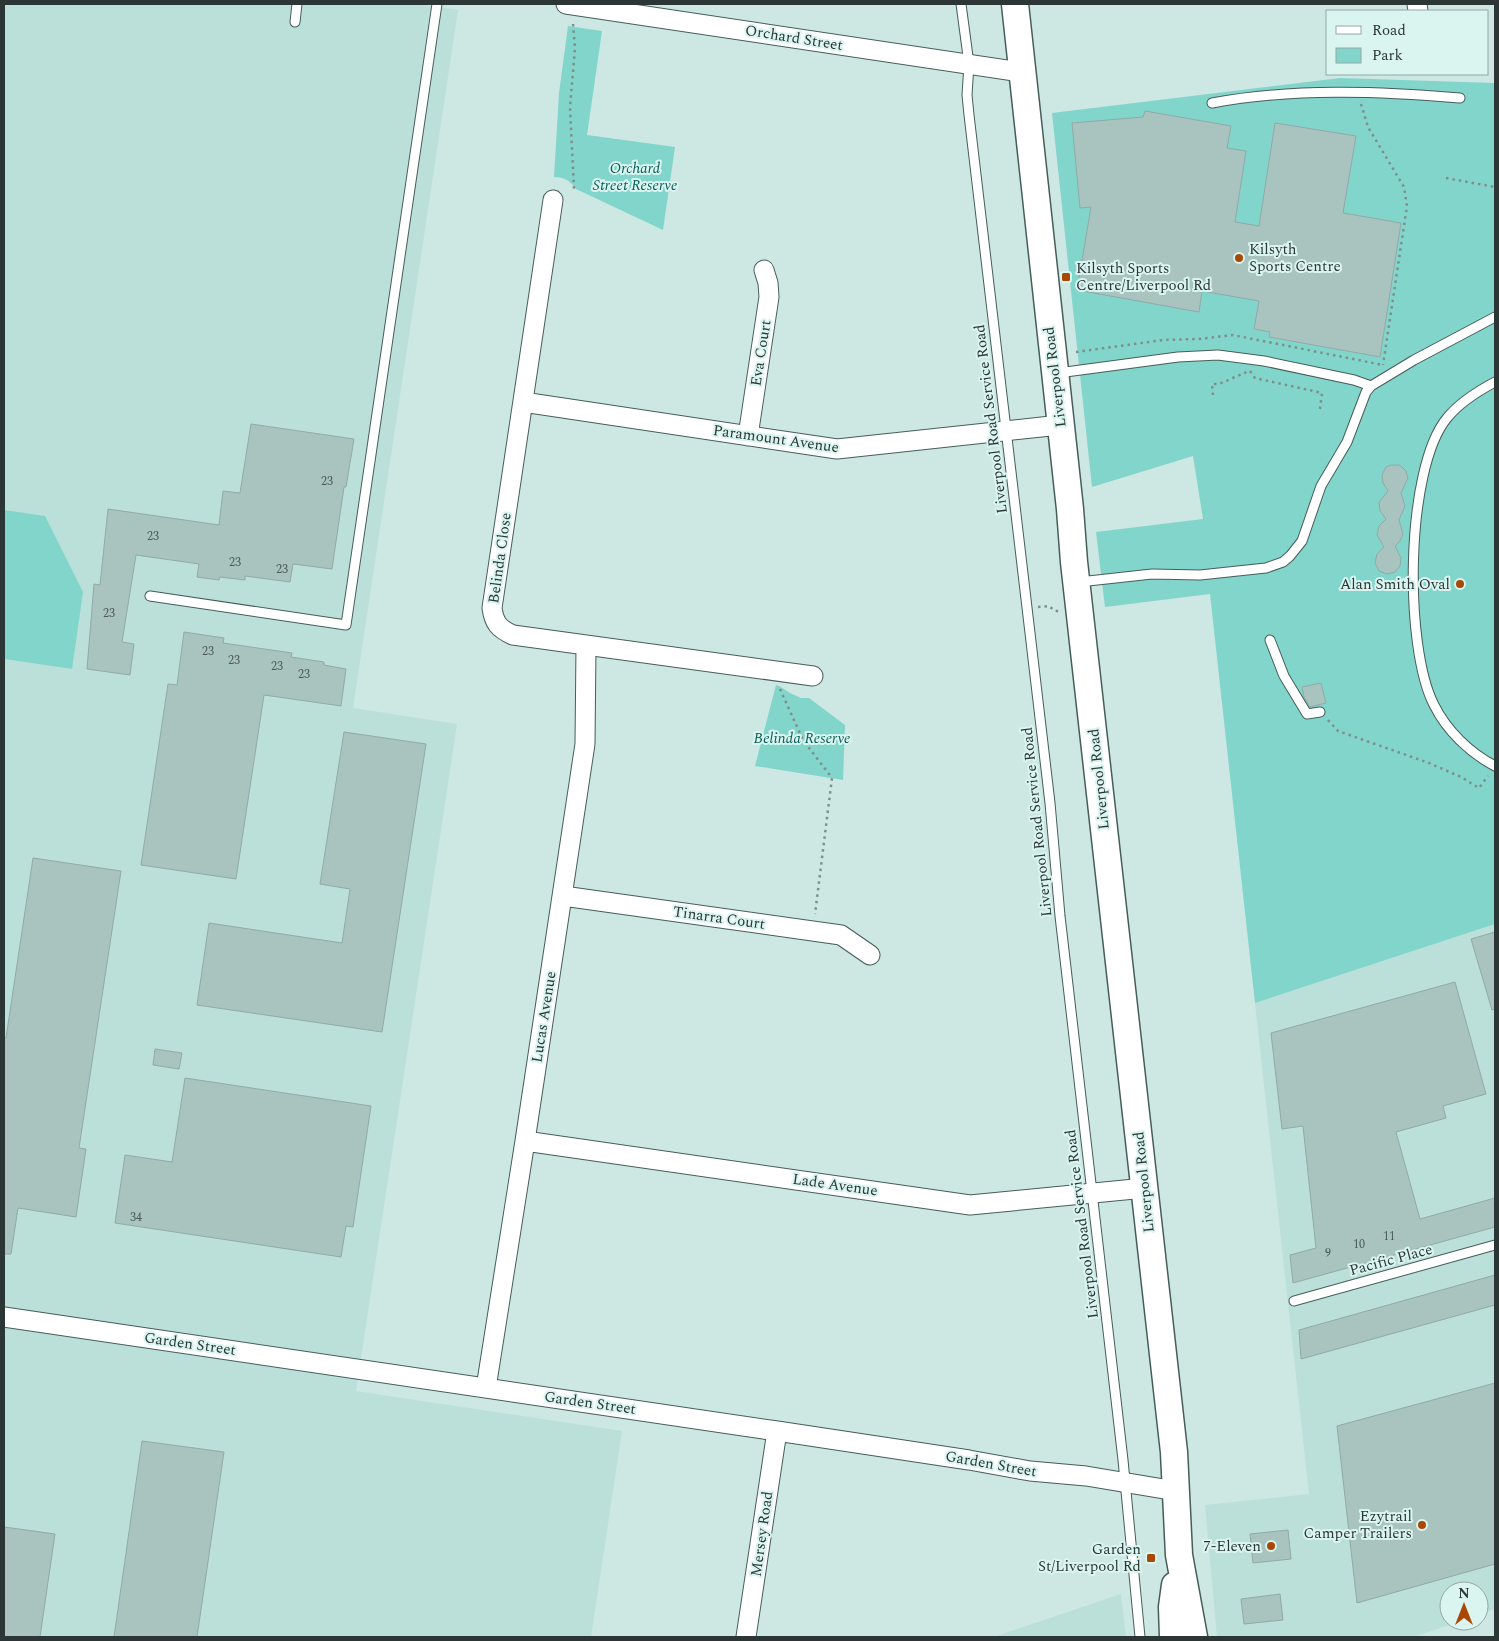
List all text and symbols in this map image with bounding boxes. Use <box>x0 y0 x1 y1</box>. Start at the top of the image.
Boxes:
legend <box>1326 10 1489 75</box>
street label: Orchard Street <box>743 19 845 57</box>
text: Road <box>1372 19 1406 42</box>
text: Park <box>1372 44 1403 67</box>
park label: Orchard Street Reserve <box>593 157 678 197</box>
place label: Kilsyth Sports Centre <box>1249 238 1341 278</box>
marker: Kilsyth Sports Centre <box>1233 252 1245 264</box>
place label: Kilsyth Sports Centre/Liverpool Rd <box>1076 257 1211 297</box>
marker: Kilsyth Sports Centre/Liverpool Rd <box>1060 271 1072 283</box>
street label: Eva Court <box>744 318 778 388</box>
street label: Liverpool Road Service Road <box>968 323 1014 515</box>
street label: Liverpool Road <box>1037 325 1073 429</box>
street label: Paramount Avenue <box>712 419 840 459</box>
house number: 23 <box>321 472 333 491</box>
street label: Belinda Close <box>482 511 518 605</box>
house number: 23 <box>147 527 159 546</box>
house number: 23 <box>229 553 241 572</box>
house number: 23 <box>276 560 288 579</box>
place label: Alan Smith Oval <box>1340 573 1450 596</box>
marker: Alan Smith Oval <box>1454 578 1466 590</box>
house number: 23 <box>103 604 115 623</box>
house number: 23 <box>202 642 214 661</box>
house number: 23 <box>228 651 240 670</box>
house number: 23 <box>271 657 283 676</box>
house number: 23 <box>298 665 310 684</box>
street label: Liverpool Road Service Road <box>1016 726 1058 918</box>
park label: Belinda Reserve <box>754 727 851 750</box>
street label: Liverpool Road <box>1082 727 1116 831</box>
street label: Tinarra Court <box>672 900 766 936</box>
street label: Lucas Avenue <box>525 970 563 1064</box>
street label: Liverpool Road Service Road <box>1059 1128 1105 1320</box>
street label: Liverpool Road <box>1127 1130 1161 1234</box>
street label: Lade Avenue <box>791 1168 879 1202</box>
house number: 34 <box>130 1208 142 1227</box>
house number: 11 <box>1383 1227 1395 1246</box>
house number: 10 <box>1353 1235 1365 1254</box>
street label: Pacific Place <box>1347 1238 1435 1282</box>
house number: 9 <box>1325 1244 1331 1263</box>
street label: Garden Street <box>143 1326 237 1362</box>
street label: Garden Street <box>543 1385 637 1421</box>
street label: Garden Street <box>944 1445 1038 1483</box>
street label: Mersey Road <box>745 1490 779 1578</box>
place label: Ezytrail Camper Trailers <box>1303 1505 1412 1545</box>
marker: Ezytrail Camper Trailers <box>1416 1519 1428 1531</box>
place label: 7-Eleven <box>1203 1535 1261 1558</box>
place label: Garden St/Liverpool Rd <box>1038 1538 1141 1578</box>
marker: 7-Eleven <box>1265 1540 1277 1552</box>
marker: Garden St/Liverpool Rd <box>1145 1552 1157 1564</box>
north arrow <box>1439 1581 1489 1631</box>
text: N <box>1458 1583 1470 1604</box>

